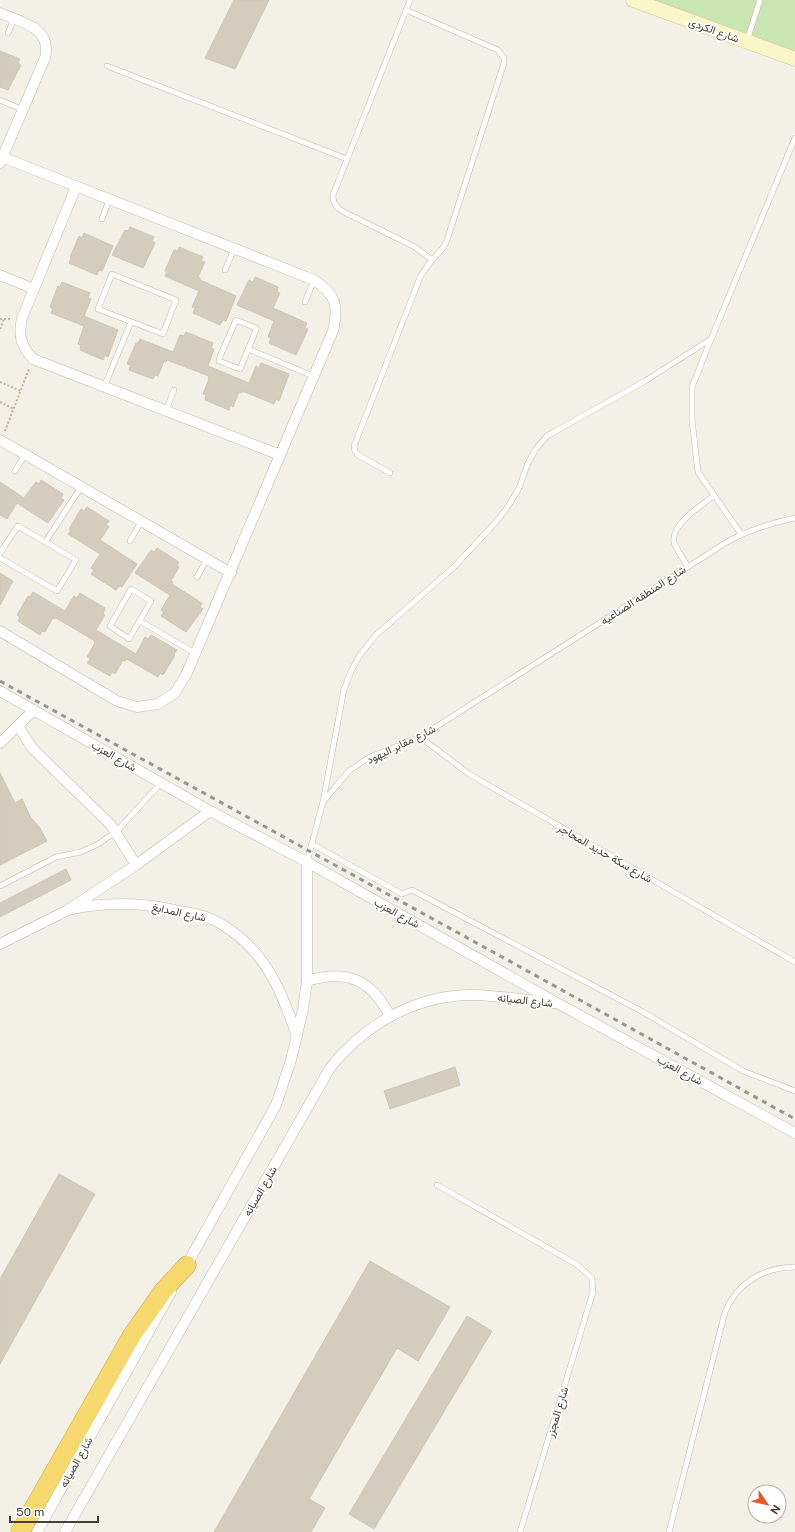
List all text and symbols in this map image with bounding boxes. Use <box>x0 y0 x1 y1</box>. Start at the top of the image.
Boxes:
street label: شارع الكردى <box>687 15 741 47</box>
street label: شارع المنطقه الصناعيه <box>598 563 689 629</box>
street label: شارع مقابر اليهود <box>365 722 439 768</box>
street label: شارع العزب <box>88 738 139 776</box>
street label: شارع سكة حديد المحاجر <box>554 821 654 887</box>
street label: شارع العزب <box>371 896 422 932</box>
street label: شارع المدابغ <box>150 900 207 926</box>
street label: شارع الصيانه <box>496 991 554 1011</box>
street label: شارع العزب <box>654 1053 705 1089</box>
street label: شارع الصيانه <box>241 1164 281 1219</box>
street label: شارع المجزر <box>543 1385 572 1440</box>
street label: شارع الصيانه <box>57 1434 97 1490</box>
north arrow <box>747 1484 787 1524</box>
scale bar <box>10 1498 98 1524</box>
text: N <box>768 1503 783 1517</box>
text: 50 m <box>16 1505 44 1519</box>

